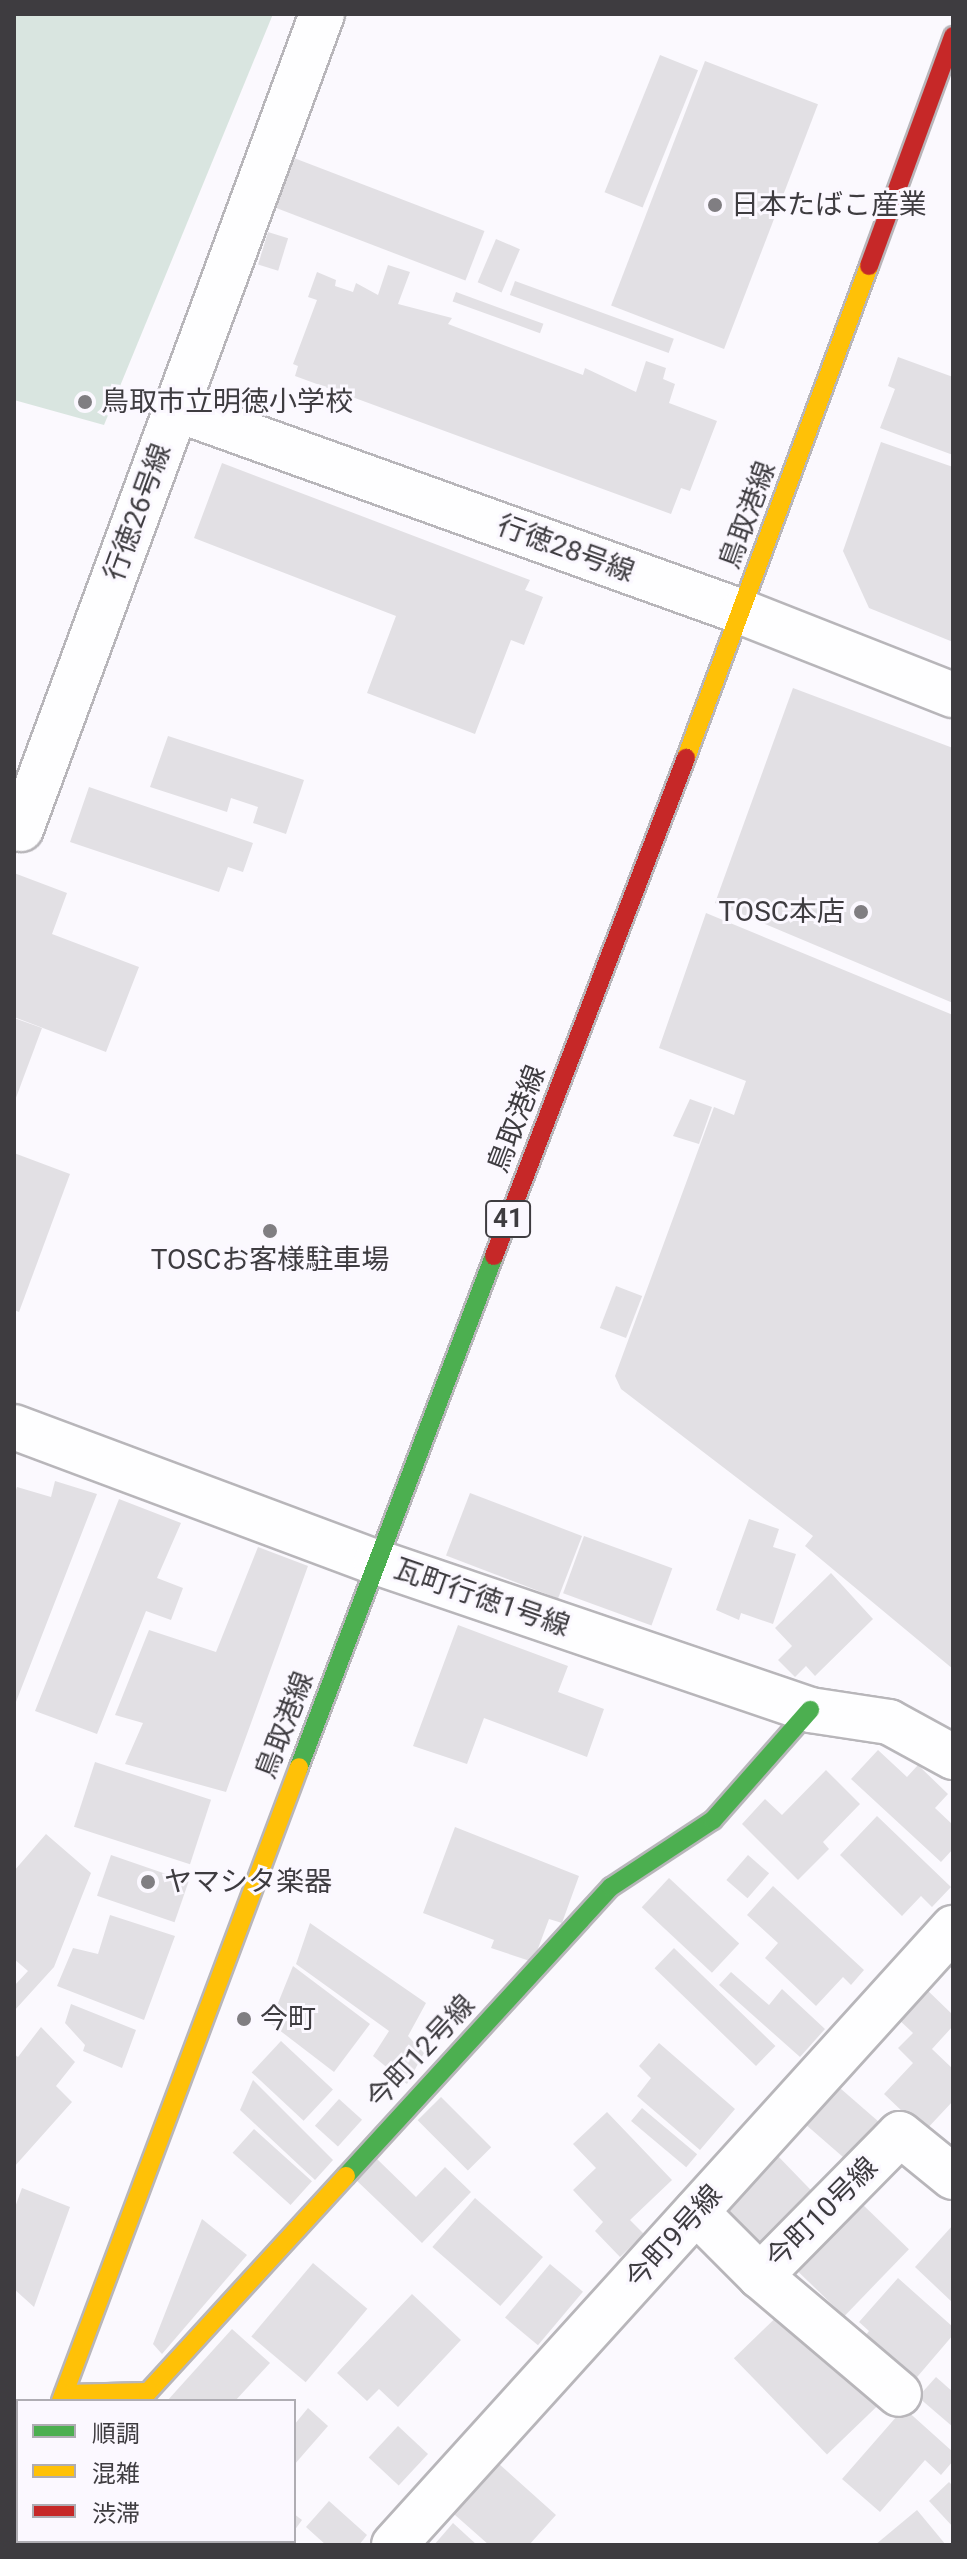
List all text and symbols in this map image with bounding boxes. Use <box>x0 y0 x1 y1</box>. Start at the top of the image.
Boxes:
place label: 日本たばこ産業 <box>731 188 927 222</box>
marker: 日本たばこ産業 <box>706 196 724 214</box>
place label: 鳥取市立明徳小学校 <box>101 385 353 419</box>
marker: 鳥取市立明徳小学校 <box>76 393 94 411</box>
street label: 行徳26号線 <box>98 439 178 585</box>
street label: 鳥取港線 <box>713 457 783 573</box>
street label: 行徳28号線 <box>493 509 639 589</box>
place label: TOSC本店 <box>719 895 845 929</box>
marker: TOSC本店 <box>852 903 870 921</box>
street label: 鳥取港線 <box>481 1061 553 1177</box>
road number: 41 <box>484 1197 532 1241</box>
marker: TOSCお客様駐車場 <box>261 1222 279 1240</box>
place label: TOSCお客様駐車場 <box>151 1243 389 1277</box>
street label: 瓦町行徳1号線 <box>390 1552 574 1644</box>
street label: 鳥取港線 <box>249 1667 321 1783</box>
place label: ヤマシタ楽器 <box>164 1865 332 1899</box>
marker: ヤマシタ楽器 <box>139 1873 157 1891</box>
street label: 今町12号線 <box>360 1988 482 2116</box>
place label: 今町 <box>260 2002 316 2036</box>
marker: 今町 <box>235 2010 253 2028</box>
street label: 今町10号線 <box>759 2150 885 2276</box>
street label: 今町9号線 <box>619 2178 729 2296</box>
legend <box>16 2399 296 2543</box>
text: 順調 <box>92 2420 140 2448</box>
text: 混雑 <box>92 2460 140 2488</box>
text: 渋滞 <box>92 2500 140 2528</box>

